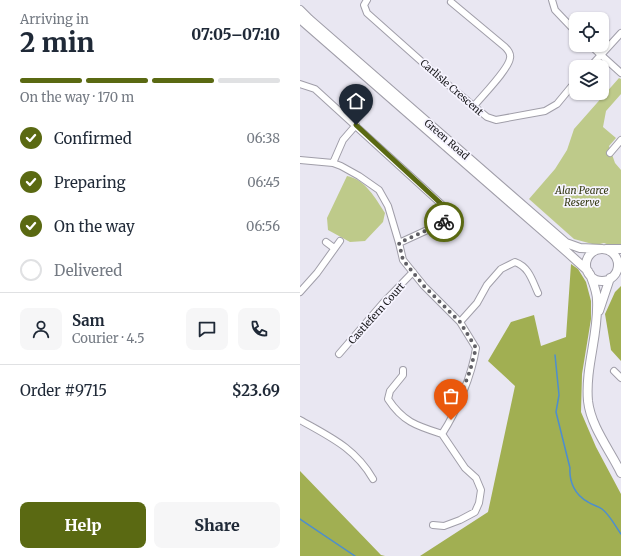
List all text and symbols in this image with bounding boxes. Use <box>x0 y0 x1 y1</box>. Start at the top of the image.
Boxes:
text: Arriving in <box>20 11 89 28</box>
map controls <box>569 12 609 100</box>
button: locate <box>569 12 609 52</box>
text: 07:05–07:10 <box>191 25 280 44</box>
text: 2 min <box>20 26 94 59</box>
street label: Carlisle Crescent <box>417 56 486 118</box>
button: layers <box>569 60 609 100</box>
pin <box>339 84 373 125</box>
text: On the way · 170 m <box>20 89 134 106</box>
icon: home <box>345 90 367 112</box>
street label: Green Road <box>422 116 472 162</box>
icon: check <box>20 127 42 149</box>
text: Confirmed <box>54 129 132 148</box>
text: 06:38 <box>246 130 280 147</box>
icon: check <box>20 171 42 193</box>
text: Preparing <box>54 173 126 192</box>
text: 06:45 <box>247 174 280 191</box>
park label: Alan Pearce Reserve <box>554 184 609 209</box>
courier <box>424 202 464 242</box>
icon: bike <box>433 211 455 233</box>
icon: check <box>20 215 42 237</box>
text: On the way <box>54 217 135 236</box>
text: 06:56 <box>246 218 280 235</box>
text: Delivered <box>54 261 122 280</box>
street label: Castlefern Court <box>345 280 407 347</box>
button: person <box>20 308 62 350</box>
button: chat <box>186 308 228 350</box>
button: phone <box>238 308 280 350</box>
text: Sam <box>72 311 105 330</box>
text: Courier · 4.5 <box>72 330 145 347</box>
pin <box>434 379 468 420</box>
text: Order #9715 <box>20 381 107 400</box>
text: $23.69 <box>232 381 280 400</box>
icon: bag <box>440 385 462 407</box>
button: Help <box>20 502 146 548</box>
button: Share <box>154 502 280 548</box>

